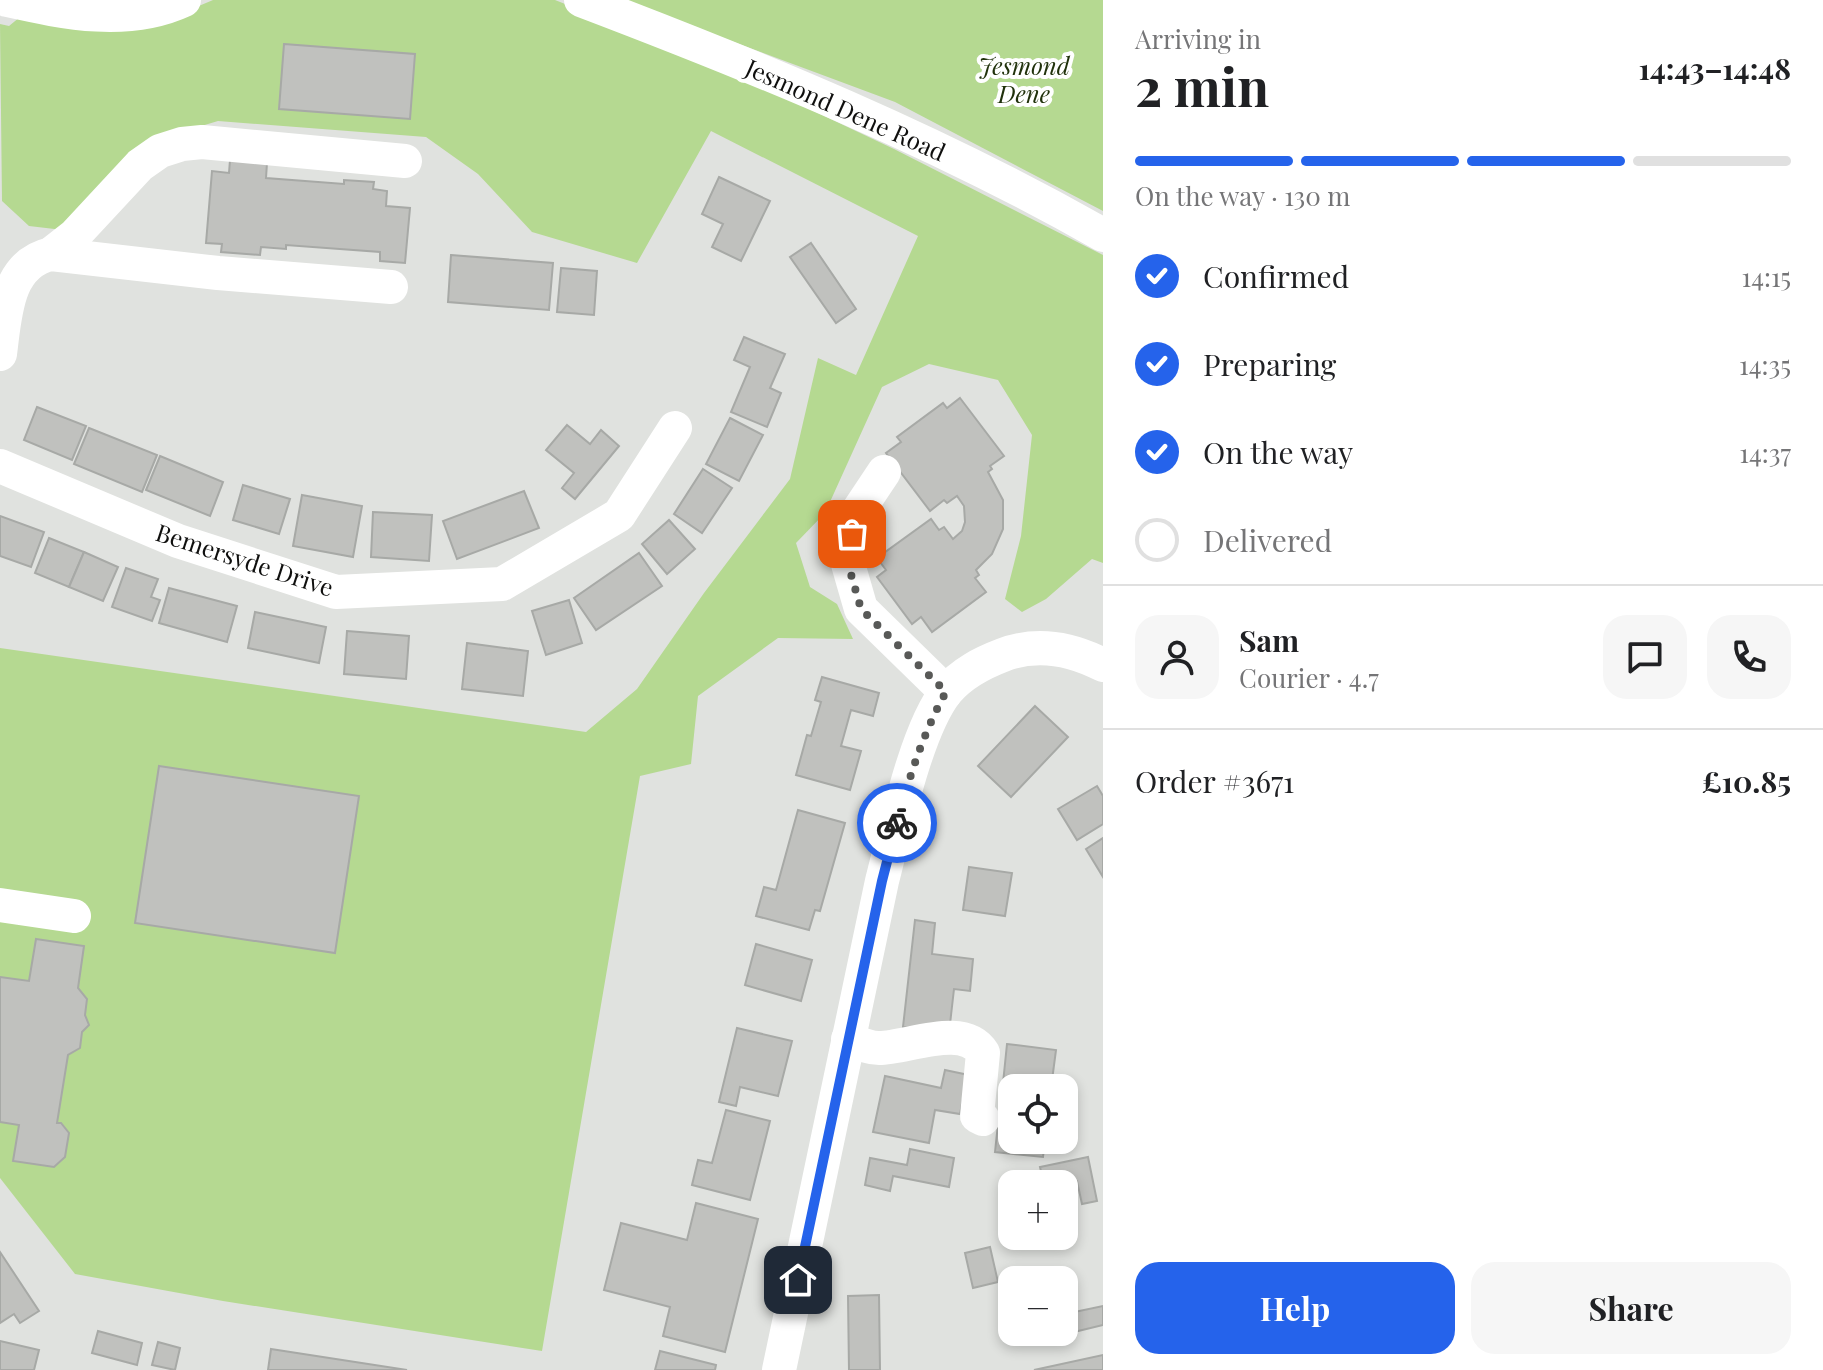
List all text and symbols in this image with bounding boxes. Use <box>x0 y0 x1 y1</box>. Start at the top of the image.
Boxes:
text: Arriving in <box>1135 21 1261 56</box>
text: 14:43–14:48 <box>1639 48 1791 88</box>
park label: Jesmond Dene <box>978 49 1071 109</box>
street label: Jesmond Dene Road <box>740 50 951 167</box>
text: 2 min <box>1135 51 1269 120</box>
text: On the way · 130 m <box>1135 178 1350 213</box>
icon: check <box>1135 254 1179 298</box>
text: Confirmed <box>1203 256 1349 296</box>
text: 14:15 <box>1742 259 1791 294</box>
icon: check <box>1135 342 1179 386</box>
text: Preparing <box>1203 344 1336 384</box>
text: 14:35 <box>1739 347 1791 382</box>
icon: check <box>1135 430 1179 474</box>
text: On the way <box>1203 432 1353 472</box>
text: 14:37 <box>1739 435 1791 470</box>
pin <box>818 500 886 568</box>
icon: bag <box>830 512 874 556</box>
street label: Bemersyde Drive <box>152 515 338 603</box>
text: Delivered <box>1203 520 1332 560</box>
button: person <box>1135 615 1219 699</box>
button: chat <box>1603 615 1687 699</box>
button: phone <box>1707 615 1791 699</box>
text: Sam <box>1239 620 1299 660</box>
text: Courier · 4.7 <box>1239 660 1379 695</box>
text: Order #3671 <box>1135 761 1294 801</box>
text: £10.85 <box>1702 761 1791 801</box>
courier <box>857 783 937 863</box>
icon: bike <box>875 801 919 845</box>
map controls <box>998 1074 1078 1346</box>
button: locate <box>998 1074 1078 1154</box>
button: + <box>998 1170 1078 1250</box>
pin <box>764 1246 832 1314</box>
icon: home <box>776 1258 820 1302</box>
button: Help <box>1135 1262 1455 1354</box>
button: Share <box>1471 1262 1791 1354</box>
button: − <box>998 1266 1078 1346</box>

